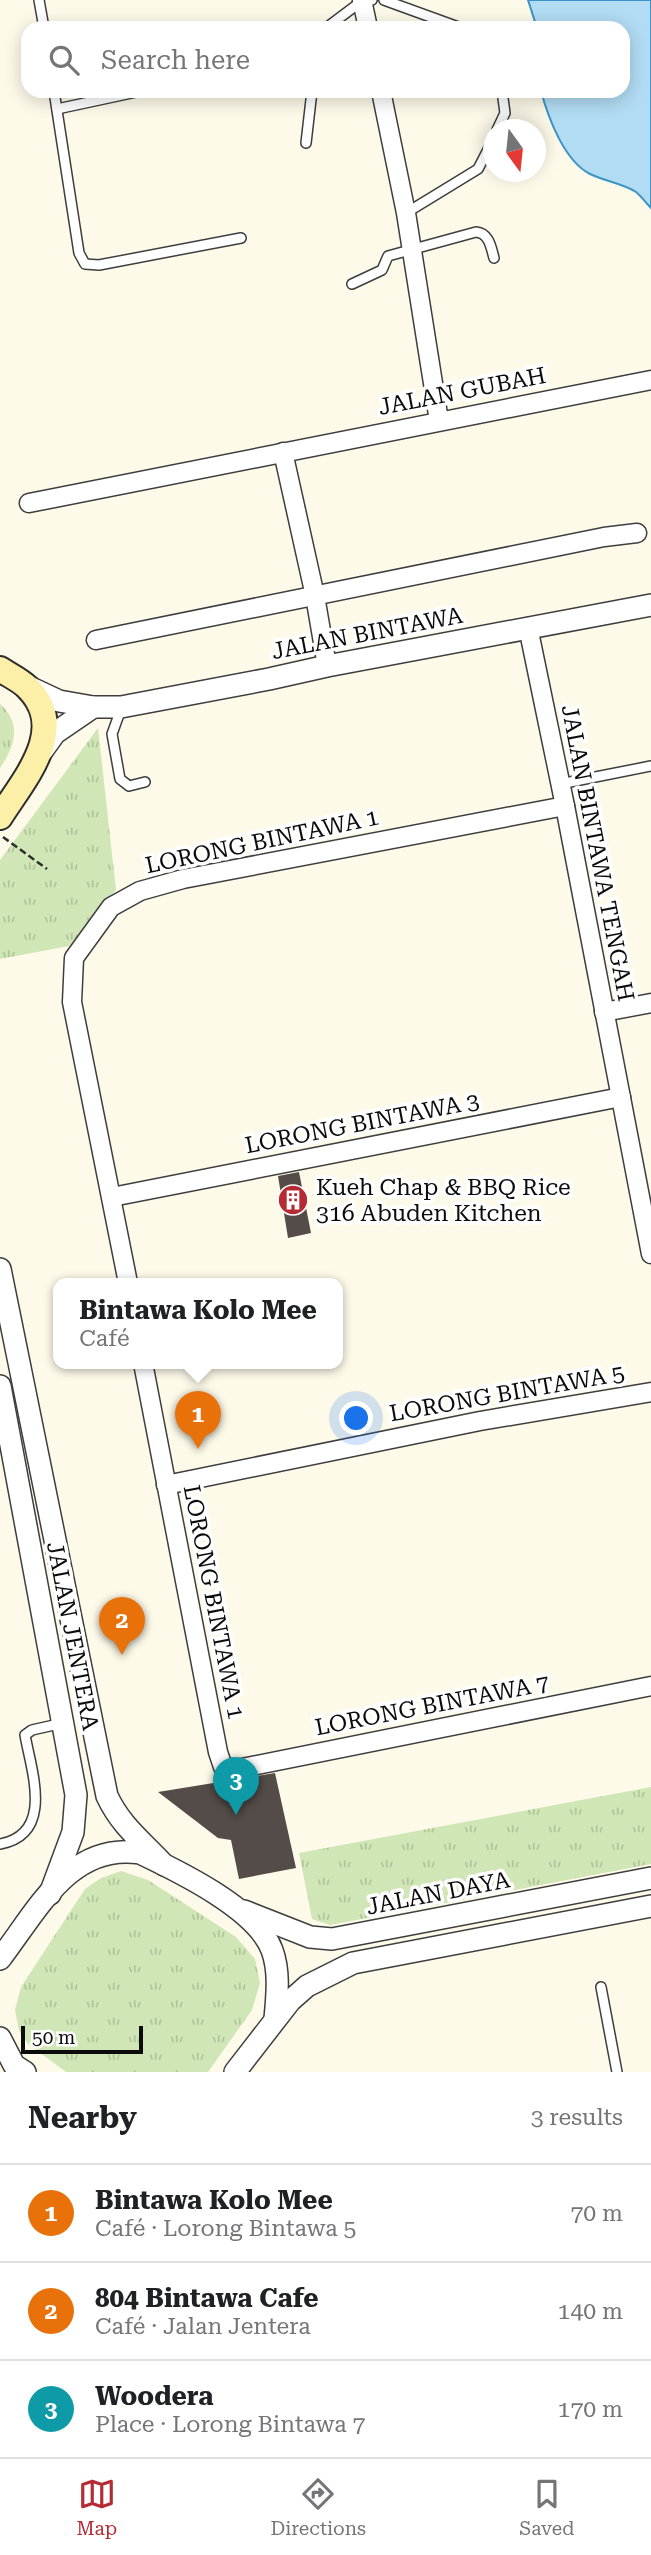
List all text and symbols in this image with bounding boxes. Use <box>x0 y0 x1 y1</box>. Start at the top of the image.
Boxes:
search box <box>21 21 630 98</box>
icon: search <box>45 41 83 79</box>
text: Search here <box>101 45 250 75</box>
north arrow <box>483 119 546 182</box>
street label: JALAN GUBAH <box>376 362 548 421</box>
street label: JALAN BINTAWA <box>269 602 465 665</box>
street label: JALAN BINTAWA TENGAH <box>555 703 640 1004</box>
street label: LORONG BINTAWA 1 <box>143 804 381 879</box>
street label: LORONG BINTAWA 3 <box>243 1088 482 1159</box>
place label: Kueh Chap & BBQ Rice 316 Abuden Kitchen <box>316 1174 571 1227</box>
building icon: Kueh Chap & BBQ Rice 316 Abuden Kitchen <box>276 1183 310 1217</box>
popup <box>53 1278 343 1369</box>
text: Bintawa Kolo Mee <box>79 1295 317 1325</box>
text: Café <box>79 1325 130 1352</box>
street label: LORONG BINTAWA 5 <box>387 1360 627 1427</box>
pin: 1 <box>175 1391 221 1449</box>
your location <box>339 1401 373 1435</box>
street label: LORONG BINTAWA 1 <box>178 1483 249 1722</box>
street label: JALAN JENTERA <box>41 1539 104 1733</box>
pin: 2 <box>99 1597 145 1655</box>
street label: LORONG BINTAWA 7 <box>313 1669 552 1741</box>
pin: 3 <box>213 1757 259 1815</box>
street label: JALAN DAYA <box>364 1866 512 1921</box>
scale bar <box>21 2023 144 2055</box>
text: 50 m <box>32 2026 75 2049</box>
text: Nearby <box>28 2100 137 2135</box>
text: 3 results <box>531 2104 623 2131</box>
text: Bintawa Kolo Mee <box>95 2185 333 2215</box>
text: 1 <box>45 2200 57 2227</box>
text: 70 m <box>570 2200 623 2227</box>
text: Café · Lorong Bintawa 5 <box>95 2215 356 2242</box>
text: 804 Bintawa Cafe <box>95 2283 319 2313</box>
text: 2 <box>45 2298 57 2325</box>
text: 140 m <box>558 2298 623 2325</box>
text: Café · Jalan Jentera <box>95 2313 311 2340</box>
text: Woodera <box>95 2381 214 2411</box>
text: 3 <box>45 2396 57 2423</box>
text: 170 m <box>558 2396 623 2423</box>
text: Place · Lorong Bintawa 7 <box>95 2411 365 2438</box>
tab: Map <box>77 2475 117 2540</box>
tab: Directions <box>270 2475 366 2540</box>
tab: Saved <box>519 2475 574 2540</box>

